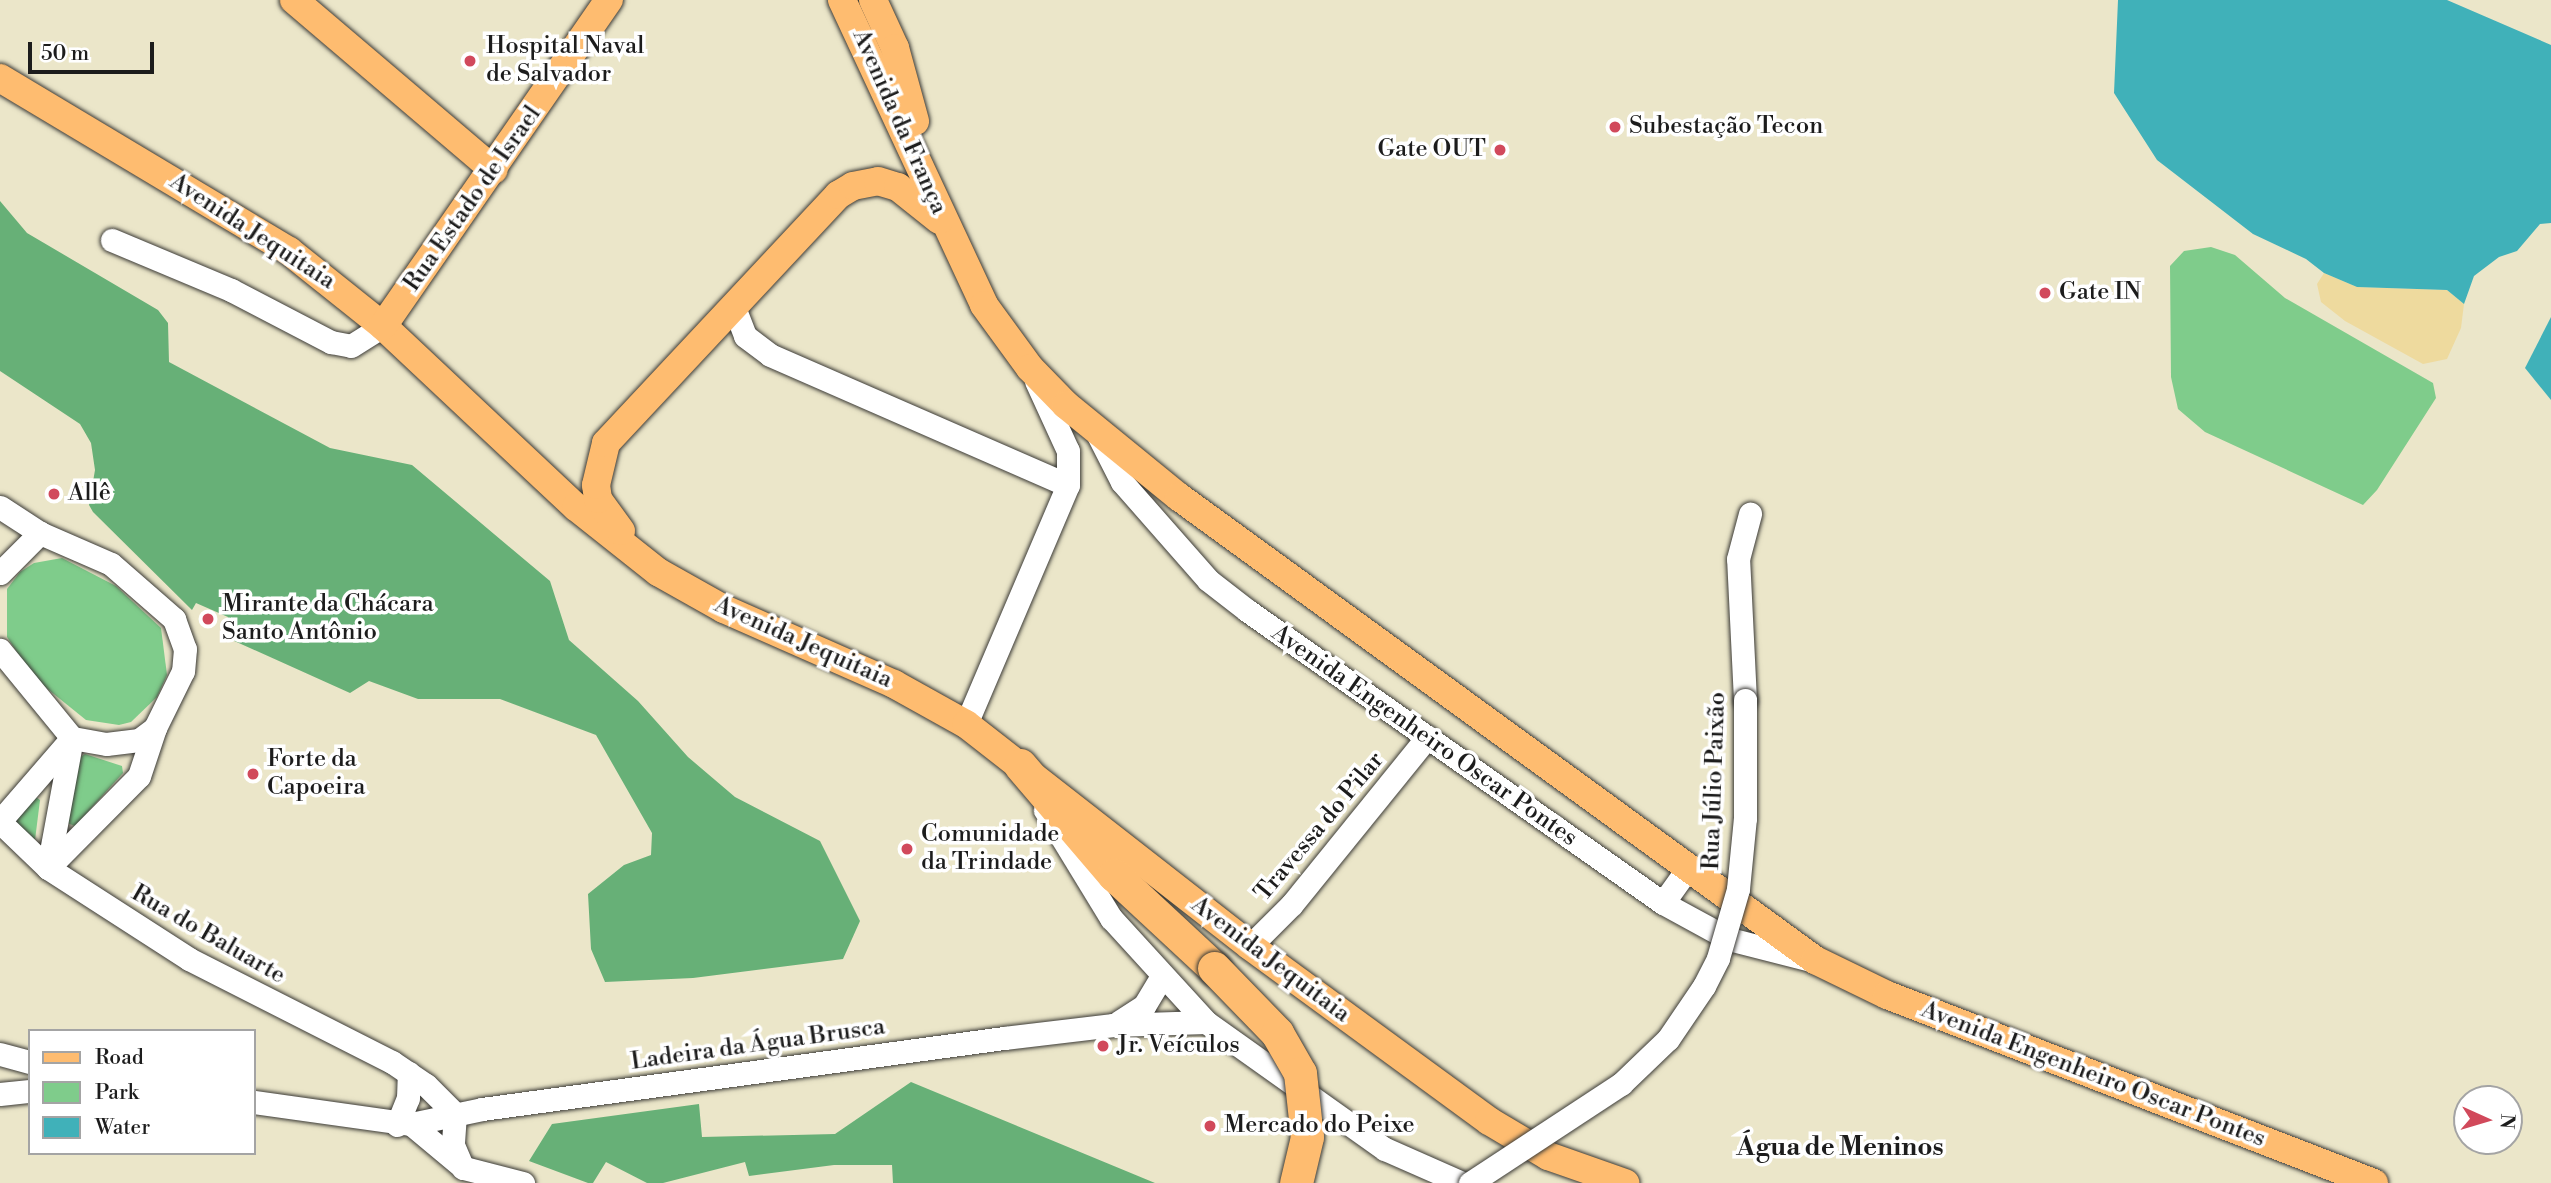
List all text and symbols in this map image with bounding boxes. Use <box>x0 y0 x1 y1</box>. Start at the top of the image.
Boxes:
street label: Avenida da França <box>845 25 953 219</box>
scale bar <box>32 28 158 72</box>
place label: Hospital Naval de Salvador <box>486 33 644 89</box>
text: 50 m <box>41 41 89 67</box>
marker: Hospital Naval de Salvador <box>460 51 480 71</box>
street label: Rua Estado de Israel <box>398 101 548 297</box>
place label: Subestação Tecon <box>1629 113 1823 141</box>
marker: Subestação Tecon <box>1607 119 1623 135</box>
place label: Gate OUT <box>1377 136 1486 164</box>
marker: Gate OUT <box>1492 142 1508 158</box>
street label: Avenida Jequitaia <box>164 168 340 296</box>
place label: Gate IN <box>2059 279 2141 307</box>
marker: Gate IN <box>2037 285 2053 301</box>
place label: Allê <box>68 480 111 508</box>
marker: Allê <box>46 486 62 502</box>
place label: Mirante da Chácara Santo Antônio <box>222 591 434 647</box>
street label: Avenida Jequitaia <box>710 591 896 695</box>
marker: Mirante da Chácara Santo Antônio <box>200 611 216 627</box>
street label: Avenida Engenheiro Oscar Pontes <box>1266 619 1582 853</box>
street label: Rua Júlio Paixão <box>1697 691 1733 871</box>
place label: Forte da Capoeira <box>267 746 365 802</box>
street label: Travessa do Pilar <box>1249 747 1391 907</box>
marker: Forte da Capoeira <box>245 766 261 782</box>
place label: Comunidade da Trindade <box>921 821 1059 877</box>
marker: Comunidade da Trindade <box>899 841 915 857</box>
street label: Rua do Baluarte <box>126 879 290 991</box>
street label: Avenida Jequitaia <box>1185 891 1355 1029</box>
street label: Avenida Engenheiro Oscar Pontes <box>1917 996 2269 1154</box>
street label: Ladeira da Água Brusca <box>629 1013 887 1077</box>
legend <box>28 1029 256 1155</box>
place label: Jr. Veículos <box>1117 1032 1240 1060</box>
marker: Jr. Veículos <box>1095 1038 1111 1054</box>
text: Road <box>95 1045 144 1071</box>
text: Park <box>95 1080 139 1106</box>
north arrow <box>2453 1085 2523 1155</box>
place label: Mercado do Peixe <box>1224 1112 1415 1140</box>
text: N <box>2494 1113 2519 1130</box>
text: Water <box>95 1115 150 1141</box>
marker: Mercado do Peixe <box>1202 1118 1218 1134</box>
district label: Água de Meninos <box>1736 1132 1944 1164</box>

